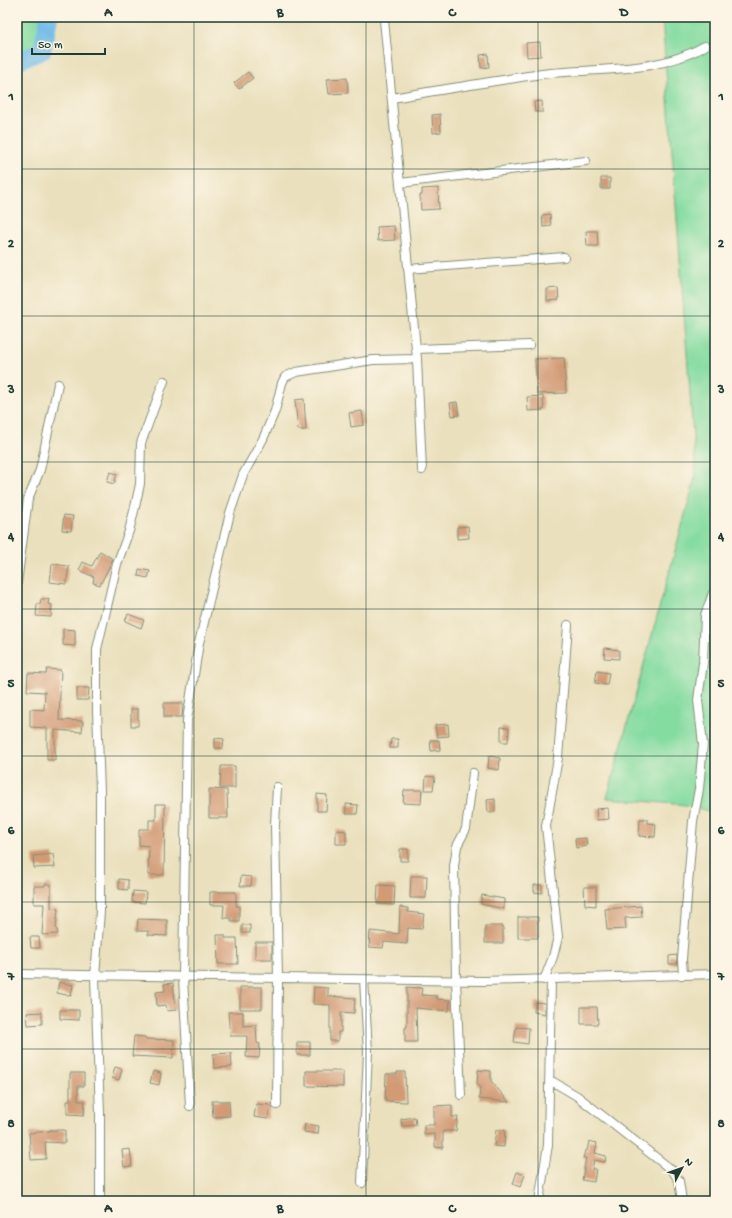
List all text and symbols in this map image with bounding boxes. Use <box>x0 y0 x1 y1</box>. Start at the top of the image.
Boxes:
text: A <box>103 6 113 21</box>
text: B <box>276 6 285 21</box>
text: C <box>447 6 457 21</box>
text: D <box>619 6 629 21</box>
scale bar <box>32 30 105 56</box>
text: 50 m <box>38 39 63 53</box>
text: 1 <box>7 90 14 105</box>
text: 1 <box>717 90 724 105</box>
text: 2 <box>8 237 15 252</box>
text: 2 <box>718 237 725 252</box>
text: 3 <box>7 383 15 398</box>
text: 3 <box>717 383 725 398</box>
text: 4 <box>7 530 15 545</box>
text: 4 <box>717 530 725 545</box>
text: 5 <box>8 677 15 692</box>
text: 5 <box>718 677 725 692</box>
text: 6 <box>8 824 15 839</box>
text: 6 <box>718 824 725 839</box>
text: 7 <box>7 970 16 985</box>
text: 7 <box>717 970 726 985</box>
text: 8 <box>7 1117 15 1132</box>
text: 8 <box>717 1117 725 1132</box>
north arrow <box>662 1148 702 1188</box>
text: N <box>681 1156 695 1169</box>
text: A <box>103 1202 113 1217</box>
text: B <box>276 1202 285 1217</box>
text: C <box>447 1202 457 1217</box>
text: D <box>619 1202 629 1217</box>

